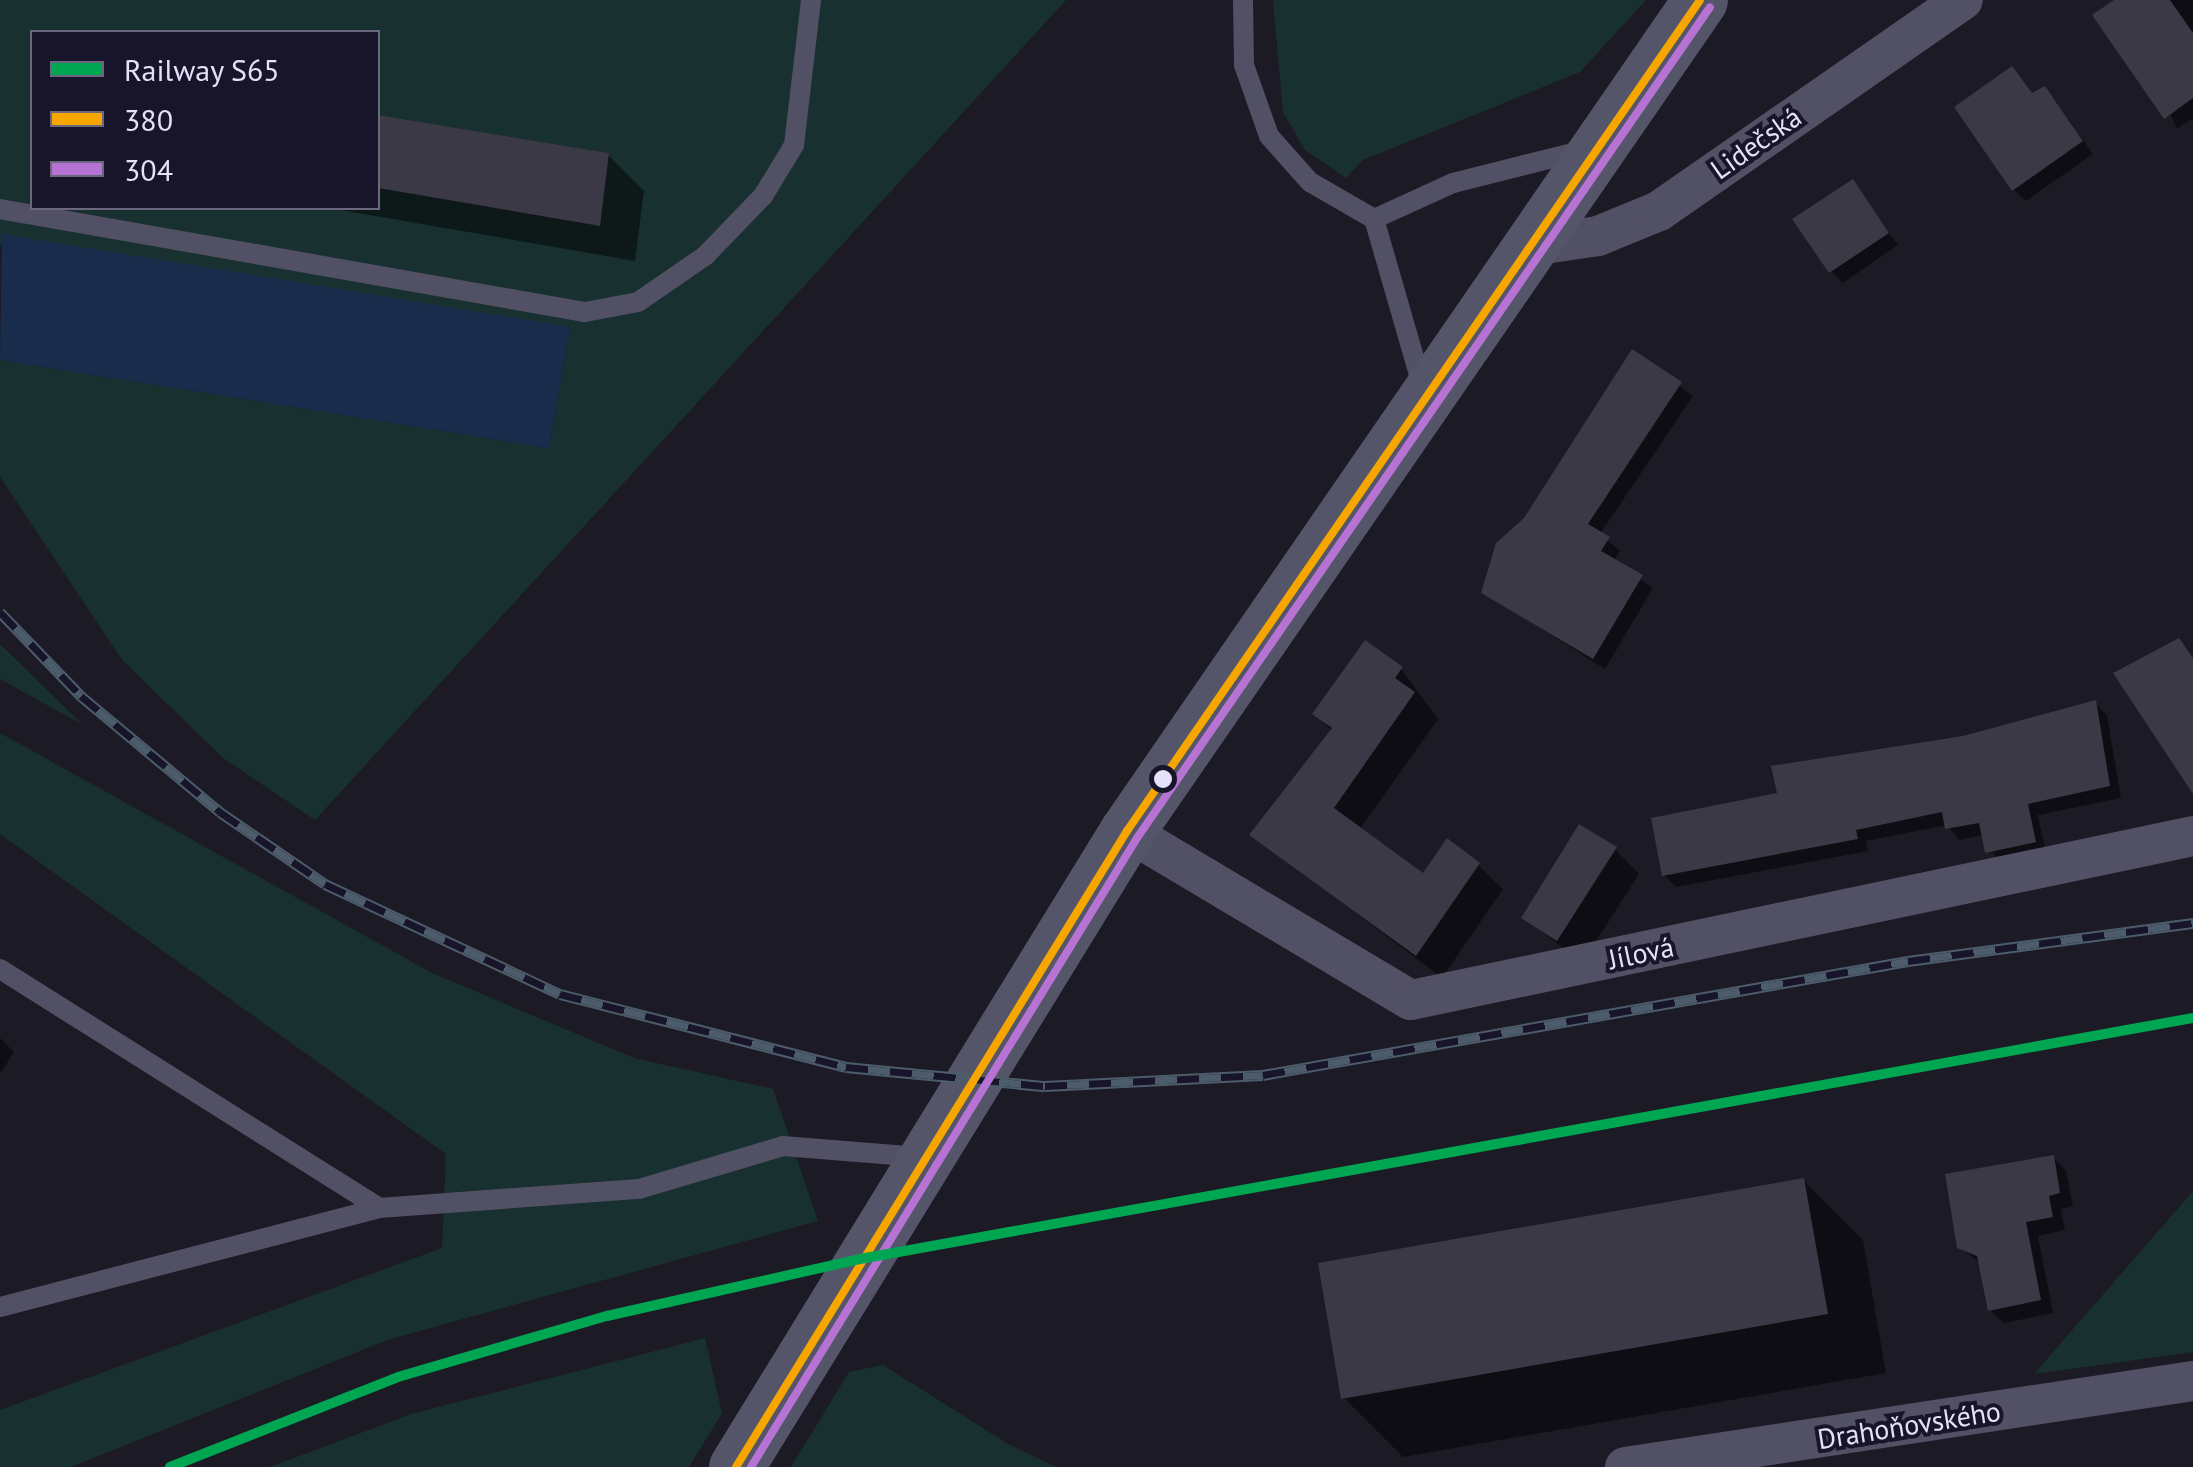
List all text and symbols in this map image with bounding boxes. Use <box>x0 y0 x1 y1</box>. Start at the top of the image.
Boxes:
legend <box>30 30 380 210</box>
text: Railway S65 <box>124 50 280 89</box>
text: 380 <box>124 100 173 139</box>
street label: Lidečská <box>1704 100 1808 186</box>
text: 304 <box>124 150 173 189</box>
unlabelled marker <box>1153 769 1173 789</box>
street label: Jílová <box>1605 930 1677 976</box>
street label: Drahoňovského <box>1815 1394 2003 1456</box>

